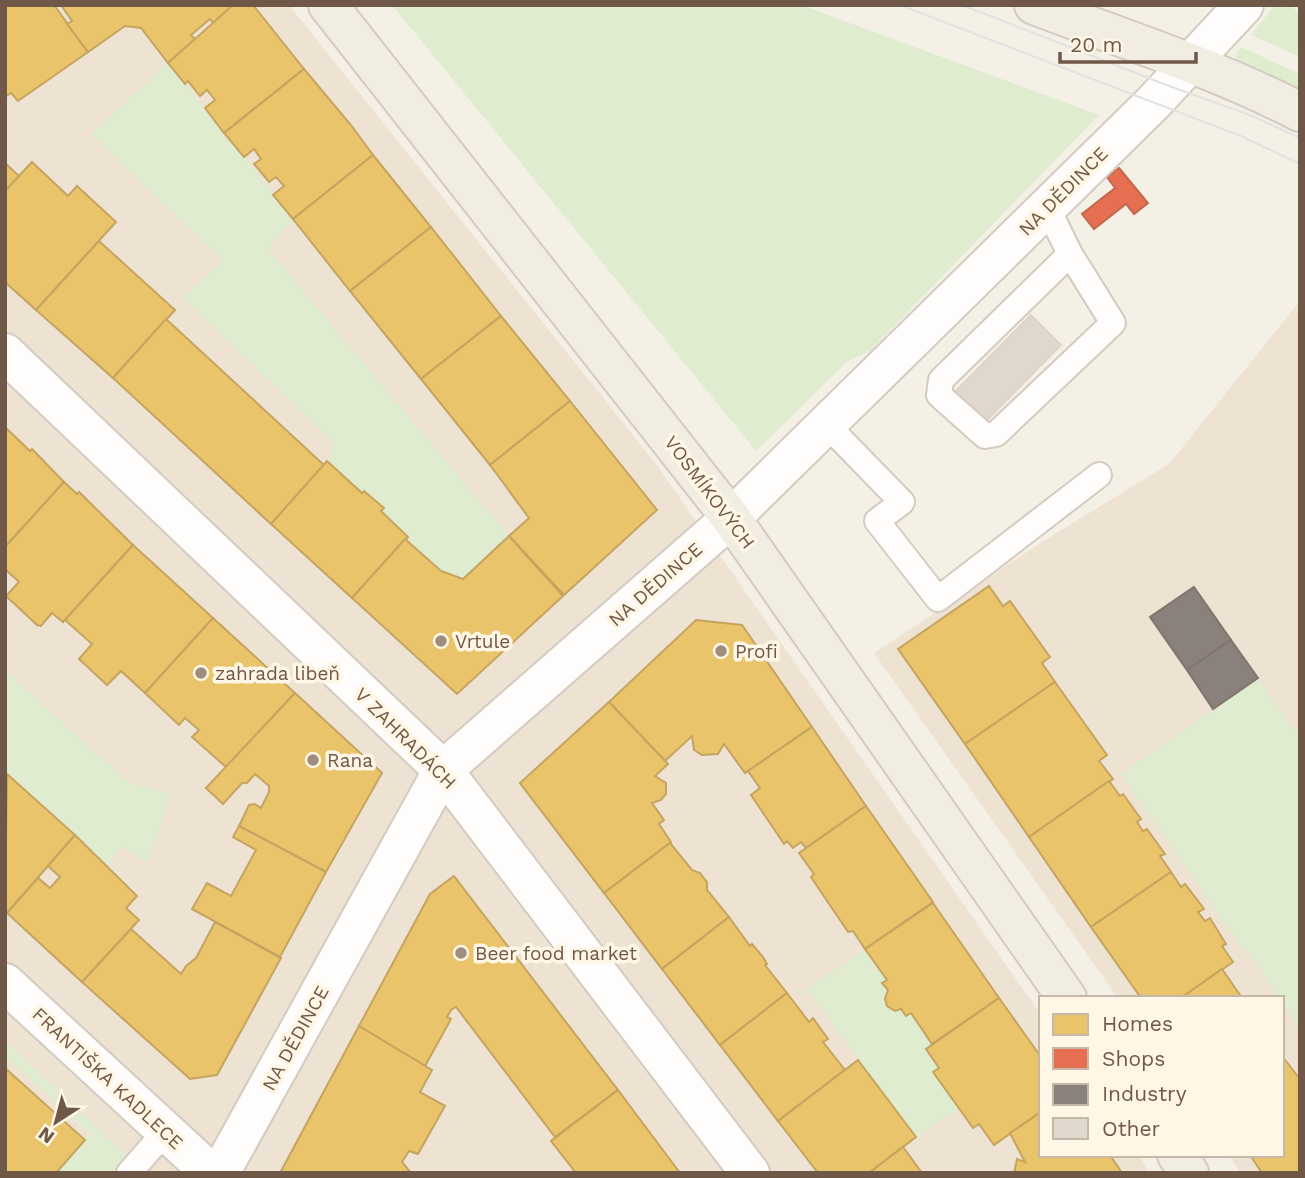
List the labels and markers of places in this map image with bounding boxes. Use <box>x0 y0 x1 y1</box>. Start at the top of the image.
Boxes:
place label: Vrtule <box>455 630 510 653</box>
marker: Vrtule <box>433 633 449 649</box>
place label: Profi <box>735 640 778 663</box>
marker: Profi <box>713 643 729 659</box>
place label: zahrada libeň <box>215 662 340 685</box>
marker: zahrada libeň <box>193 665 209 681</box>
place label: Rana <box>327 749 373 772</box>
marker: Rana <box>305 752 321 768</box>
place label: Beer food market <box>475 942 637 965</box>
marker: Beer food market <box>453 945 469 961</box>

